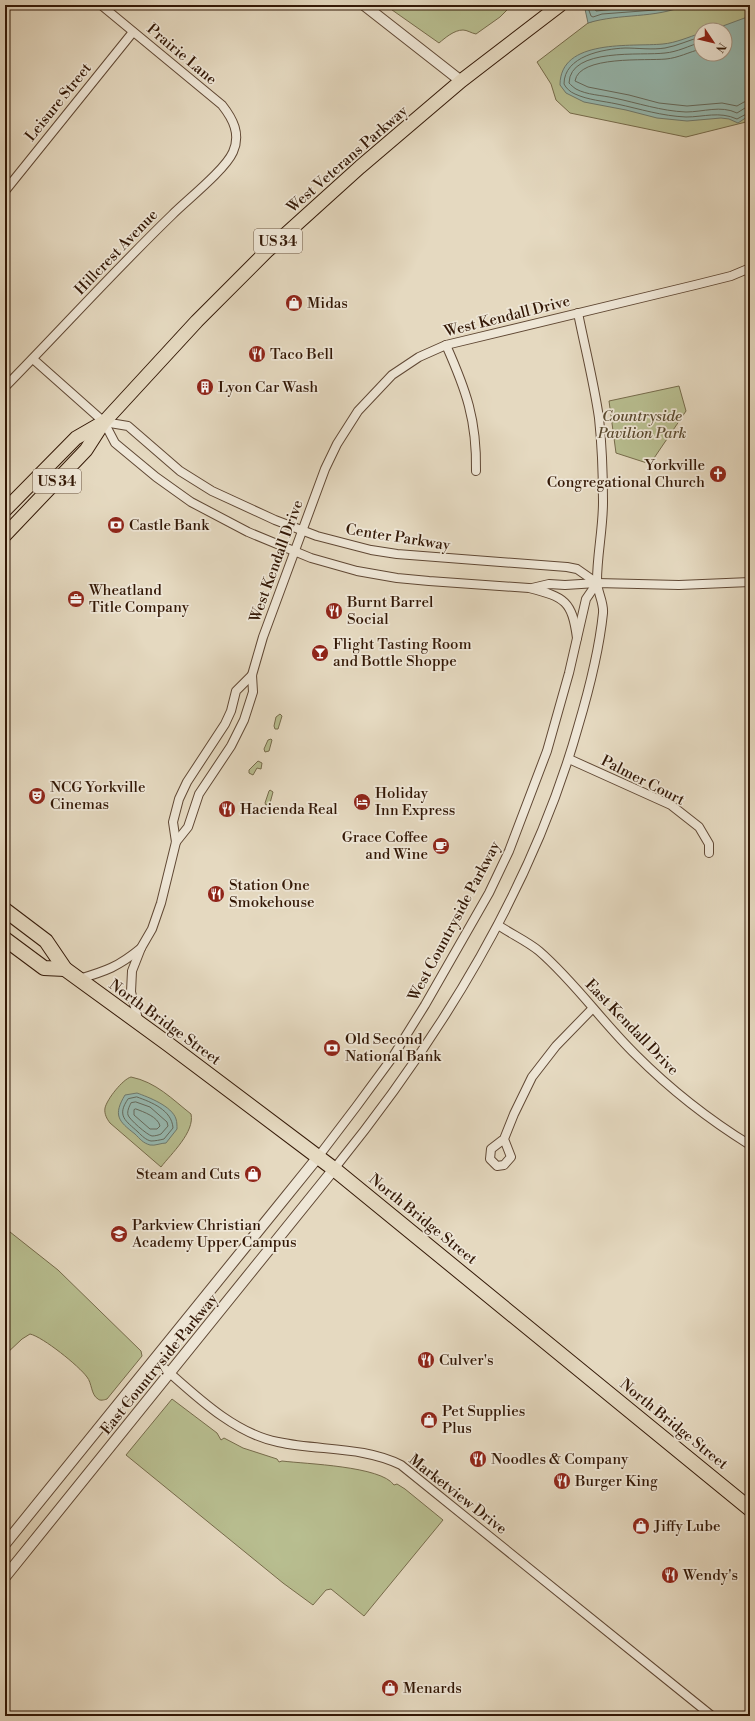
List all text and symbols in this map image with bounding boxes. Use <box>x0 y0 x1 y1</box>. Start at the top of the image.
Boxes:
street label: Prairie Lane <box>143 20 221 89</box>
north arrow <box>693 22 733 62</box>
text: N <box>712 40 729 55</box>
street label: Leisure Street <box>21 59 96 145</box>
street label: West Veterans Parkway <box>282 101 412 218</box>
street label: Hillcrest Avenue <box>71 206 162 299</box>
road number: US 34 <box>254 229 302 253</box>
street label: West Kendall Drive <box>441 292 572 342</box>
shop icon: Midas <box>284 293 304 313</box>
place label: Midas <box>307 294 348 313</box>
restaurant icon: Taco Bell <box>247 344 267 364</box>
place label: Taco Bell <box>270 345 334 364</box>
building icon: Lyon Car Wash <box>195 377 215 397</box>
place label: Lyon Car Wash <box>218 378 318 397</box>
park label: Countryside Pavilion Park <box>597 407 686 443</box>
place label: Yorkville Congregational Church <box>547 456 705 492</box>
church icon: Yorkville Congregational Church <box>708 464 728 484</box>
road number: US 34 <box>33 469 81 493</box>
street label: West Kendall Drive <box>245 497 307 626</box>
bank icon: Castle Bank <box>106 515 126 535</box>
place label: Castle Bank <box>129 516 210 535</box>
street label: Center Parkway <box>344 520 452 555</box>
place label: Wheatland Title Company <box>88 581 190 617</box>
office icon: Wheatland Title Company <box>66 589 86 609</box>
place label: Burnt Barrel Social <box>346 593 434 629</box>
restaurant icon: Burnt Barrel Social <box>324 601 344 621</box>
place label: Flight Tasting Room and Bottle Shoppe <box>333 635 472 671</box>
bar icon: Flight Tasting Room and Bottle Shoppe <box>310 643 330 663</box>
street label: Palmer Court <box>598 751 688 810</box>
place label: NCG Yorkville Cinemas <box>50 778 146 814</box>
place label: Holiday Inn Express <box>375 784 455 820</box>
theatre icon: NCG Yorkville Cinemas <box>27 786 47 806</box>
hotel icon: Holiday Inn Express <box>352 792 372 812</box>
restaurant icon: Hacienda Real <box>217 799 237 819</box>
place label: Hacienda Real <box>240 800 338 819</box>
place label: Grace Coffee and Wine <box>342 828 428 864</box>
cafe icon: Grace Coffee and Wine <box>431 836 451 856</box>
street label: West Countryside Parkway <box>404 837 505 1005</box>
place label: Station One Smokehouse <box>229 876 315 912</box>
restaurant icon: Station One Smokehouse <box>206 884 226 904</box>
street label: North Bridge Street <box>105 975 225 1070</box>
street label: East Kendall Drive <box>581 975 682 1080</box>
place label: Old Second National Bank <box>345 1030 442 1066</box>
bank icon: Old Second National Bank <box>322 1038 342 1058</box>
shop icon: Steam and Cuts <box>243 1164 263 1184</box>
place label: Steam and Cuts <box>136 1165 240 1184</box>
street label: North Bridge Street <box>365 1170 481 1269</box>
place label: Parkview Christian Academy Upper Campus <box>131 1216 297 1252</box>
school or university icon: Parkview Christian Academy Upper Campus <box>109 1224 129 1244</box>
street label: East Countryside Parkway <box>97 1289 223 1439</box>
restaurant icon: Culver's <box>416 1350 436 1370</box>
place label: Culver's <box>439 1351 494 1370</box>
street label: North Bridge Street <box>616 1375 732 1474</box>
place label: Pet Supplies Plus <box>442 1402 525 1438</box>
shop icon: Pet Supplies Plus <box>419 1410 439 1430</box>
restaurant icon: Noodles & Company <box>468 1449 488 1469</box>
street label: Marketview Drive <box>405 1450 511 1539</box>
place label: Noodles & Company <box>491 1450 629 1469</box>
restaurant icon: Burger King <box>552 1471 572 1491</box>
place label: Burger King <box>574 1472 658 1491</box>
shop icon: Jiffy Lube <box>631 1516 651 1536</box>
place label: Jiffy Lube <box>653 1517 721 1536</box>
restaurant icon: Wendy's <box>660 1565 680 1585</box>
place label: Wendy's <box>682 1566 738 1585</box>
shop icon: Menards <box>380 1678 400 1698</box>
place label: Menards <box>403 1679 462 1698</box>

